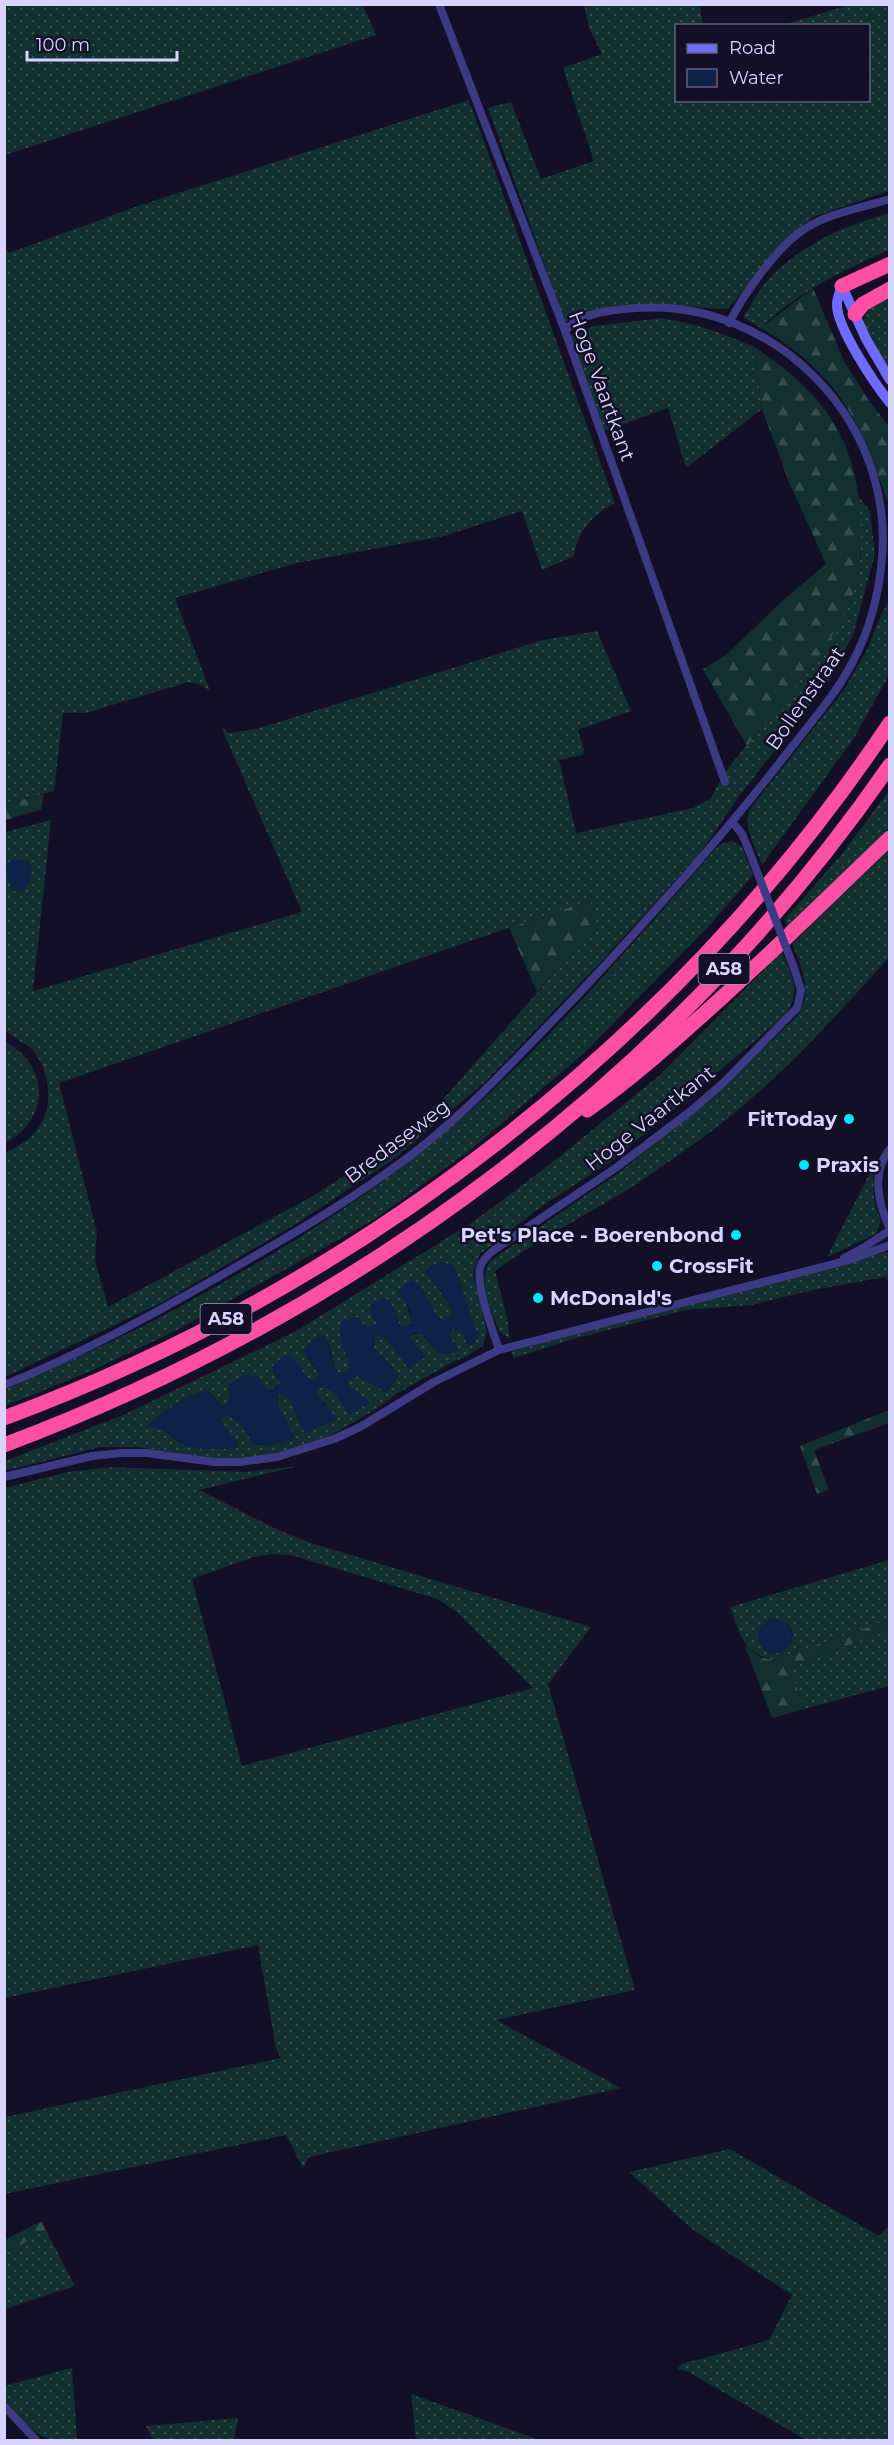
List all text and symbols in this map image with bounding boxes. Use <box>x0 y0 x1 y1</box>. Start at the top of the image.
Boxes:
scale bar <box>27 24 177 62</box>
legend <box>675 24 870 102</box>
text: 100 m <box>36 34 90 56</box>
text: Road <box>729 37 776 59</box>
text: Water <box>729 67 784 89</box>
street label: Hoge Vaartkant <box>564 308 640 464</box>
street label: Bollenstraat <box>761 642 849 754</box>
road number: A58 <box>698 954 750 984</box>
street label: Hoge Vaartkant <box>580 1060 720 1176</box>
street label: Bredaseweg <box>340 1094 454 1188</box>
place label: FitToday <box>747 1107 838 1131</box>
marker: FitToday <box>842 1112 856 1126</box>
place label: Praxis <box>816 1153 880 1177</box>
marker: Praxis <box>797 1158 811 1172</box>
place label: Pet's Place - Boerenbond <box>460 1223 724 1247</box>
marker: Pet's Place - Boerenbond <box>729 1228 743 1242</box>
place label: CrossFit <box>669 1254 754 1278</box>
marker: CrossFit <box>650 1259 664 1273</box>
place label: McDonald's <box>550 1286 672 1310</box>
marker: McDonald's <box>531 1291 545 1305</box>
road number: A58 <box>200 1304 252 1334</box>

